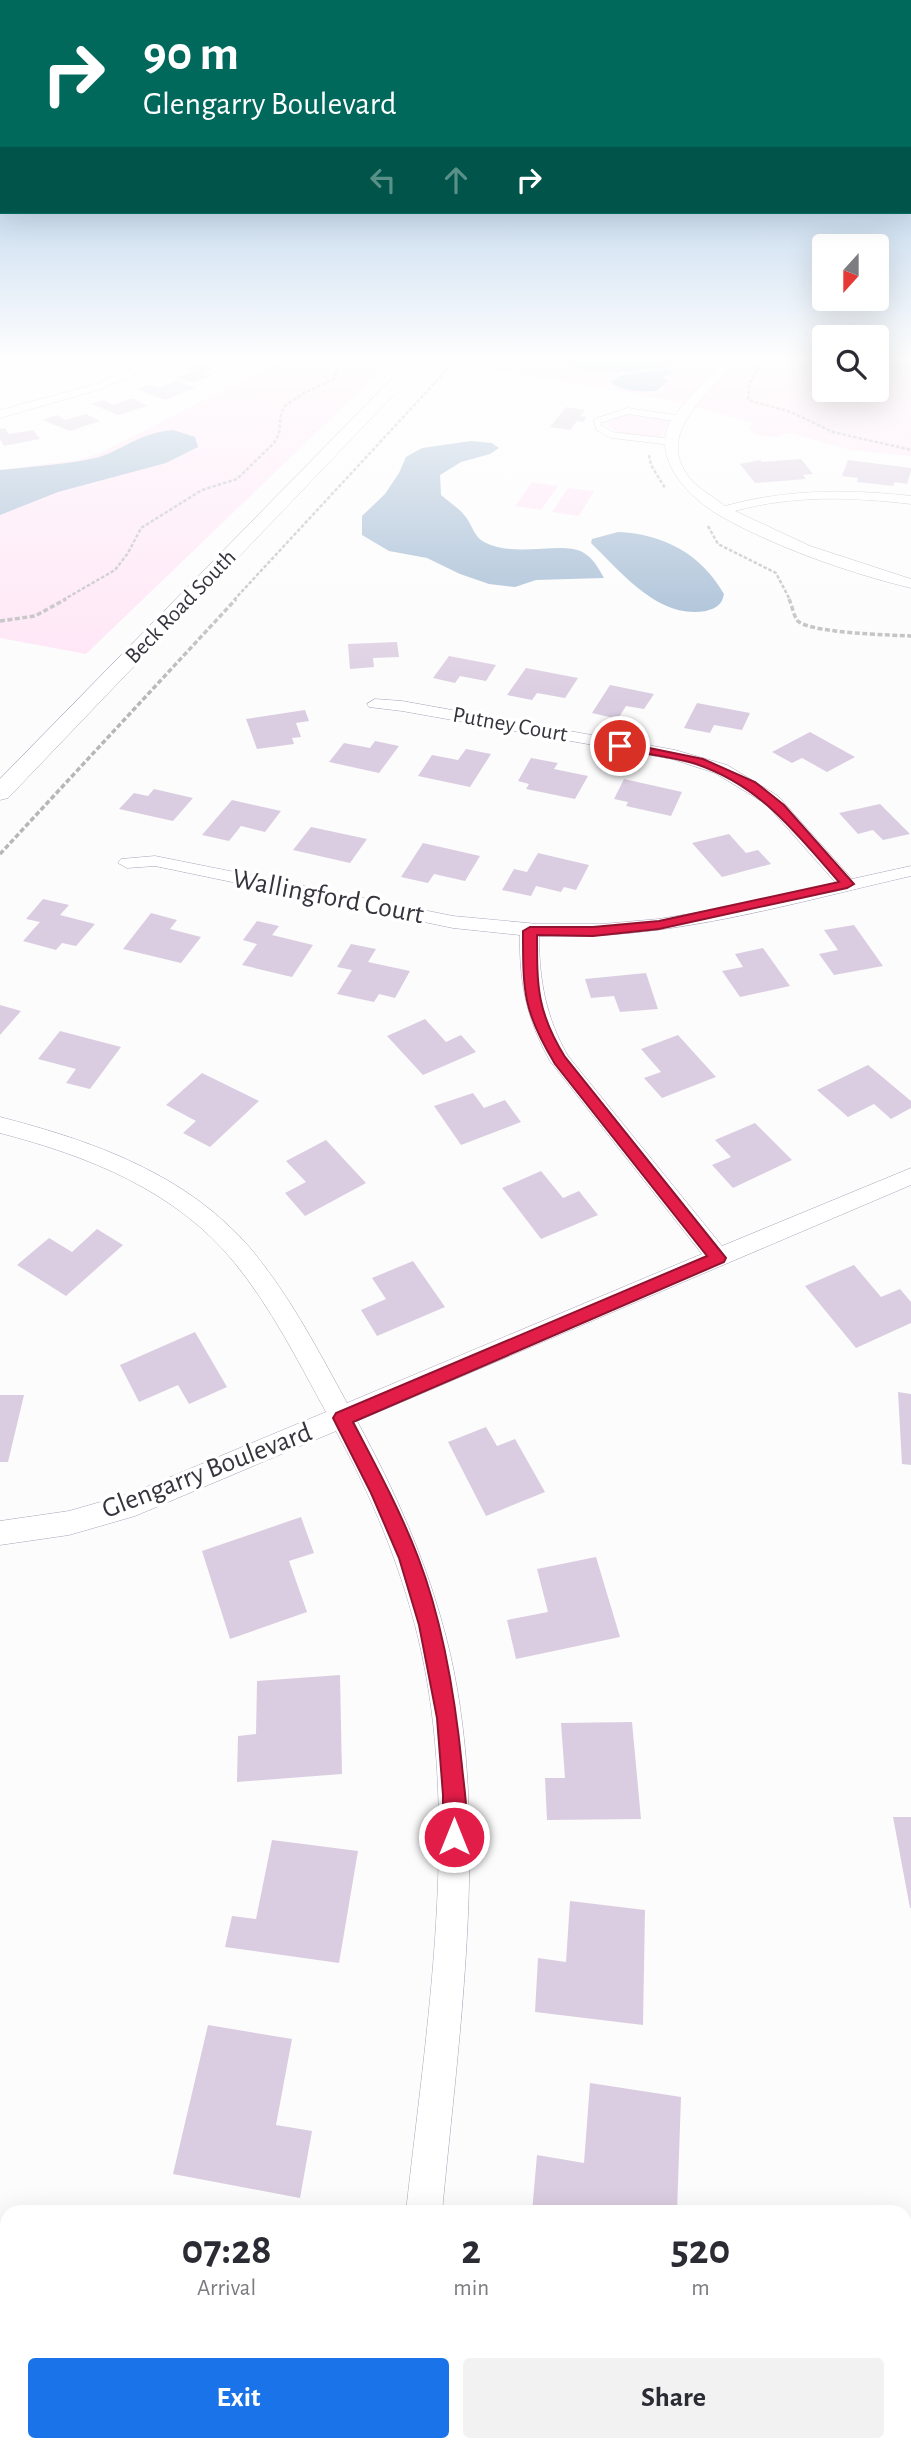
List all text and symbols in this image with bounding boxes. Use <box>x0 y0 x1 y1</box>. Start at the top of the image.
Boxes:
icon: right <box>28 28 119 119</box>
text: 90 m <box>143 30 239 79</box>
text: Glengarry Boulevard <box>143 88 397 120</box>
icon: left <box>364 161 402 199</box>
icon: ahead <box>437 161 475 199</box>
icon: right <box>510 161 548 199</box>
north arrow <box>812 234 889 312</box>
map controls <box>812 234 889 402</box>
button: search <box>812 325 889 402</box>
street label: Beck Road South <box>121 546 241 668</box>
street label: Putney Court <box>451 704 570 746</box>
pin <box>590 716 650 776</box>
icon: arrive <box>601 727 639 765</box>
street label: Wallingford Court <box>230 865 426 929</box>
street label: Glengarry Boulevard <box>98 1418 316 1524</box>
position arrow <box>417 1800 491 1874</box>
text: 07:28 <box>182 2229 272 2271</box>
text: 2 <box>461 2229 481 2271</box>
text: 520 <box>671 2229 730 2271</box>
text: Arrival <box>197 2277 256 2300</box>
text: min <box>453 2277 489 2300</box>
text: m <box>691 2277 710 2300</box>
button: Exit <box>28 2358 449 2438</box>
button: Share <box>463 2358 884 2438</box>

